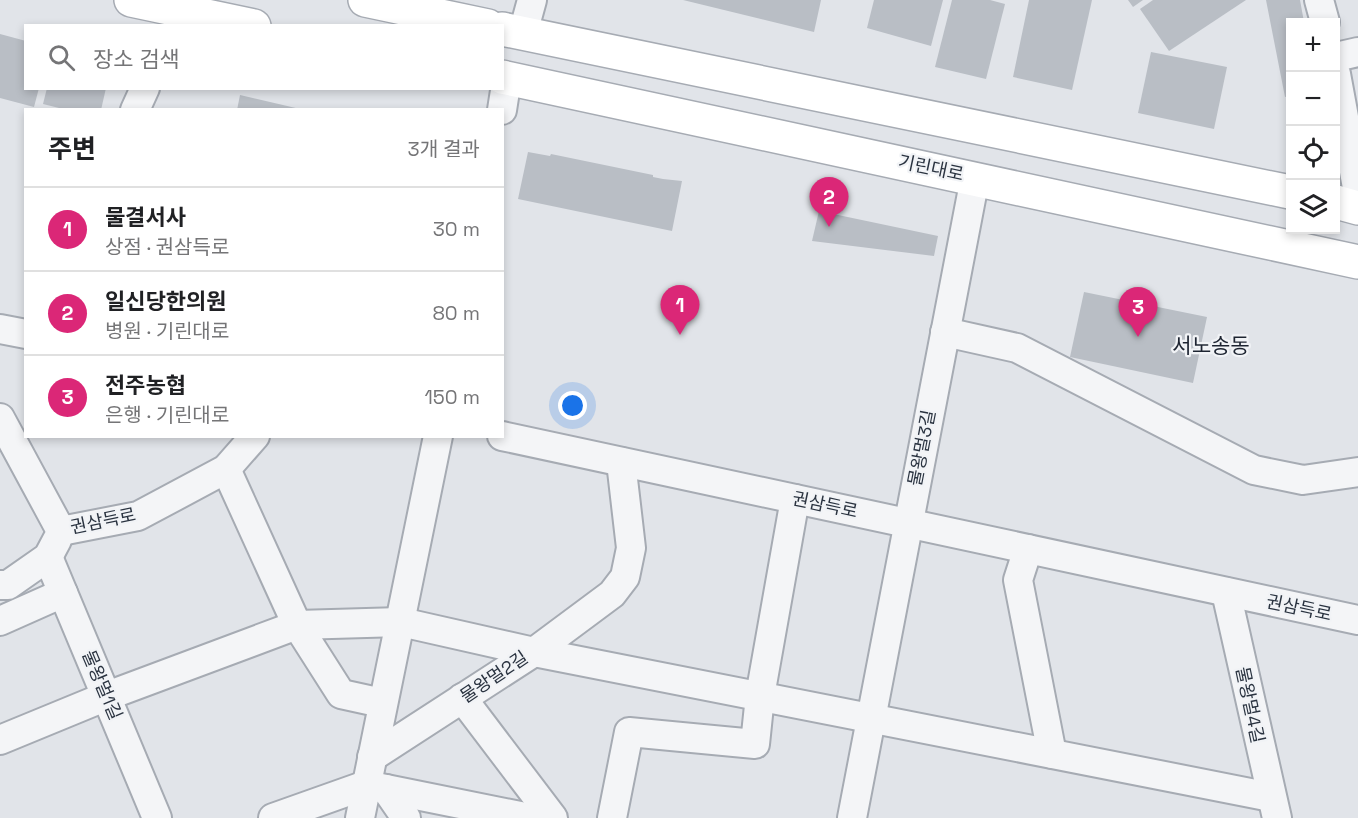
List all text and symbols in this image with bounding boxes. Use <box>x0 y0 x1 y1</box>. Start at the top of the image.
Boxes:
map controls <box>1286 18 1340 234</box>
button: + <box>1286 18 1340 72</box>
search box <box>24 24 504 90</box>
icon: search <box>45 41 78 74</box>
text: 장소 검색 <box>93 45 180 73</box>
button: − <box>1286 72 1340 126</box>
button: locate <box>1286 126 1340 180</box>
text: 주변 <box>48 132 96 166</box>
text: 3개 결과 <box>408 136 480 162</box>
street label: 기린대로 <box>896 149 966 186</box>
pin: 2 <box>810 178 848 227</box>
button: layers <box>1286 180 1340 234</box>
text: 물결서사 <box>105 203 186 231</box>
text: 1 <box>63 216 72 242</box>
text: 30 m <box>433 216 480 242</box>
text: 상점 · 권삼득로 <box>105 234 229 260</box>
pin: 1 <box>660 286 700 335</box>
text: 일신당한의원 <box>105 287 226 315</box>
pin: 3 <box>1118 288 1158 337</box>
text: 2 <box>62 300 73 326</box>
text: 80 m <box>432 300 480 326</box>
text: 병원 · 기린대로 <box>105 318 229 344</box>
district label: 서노송동 <box>1172 332 1250 359</box>
text: 전주농협 <box>105 371 186 399</box>
text: 3 <box>61 384 74 410</box>
text: 150 m <box>425 384 480 410</box>
your location <box>558 391 587 420</box>
text: 은행 · 기린대로 <box>105 402 229 428</box>
street label: 물왕멀3길 <box>903 408 940 488</box>
street label: 권삼득로 <box>790 486 860 523</box>
street label: 권삼득로 <box>68 502 138 539</box>
street label: 권삼득로 <box>1264 589 1334 626</box>
street label: 물왕멀2길 <box>455 645 532 708</box>
street label: 물왕멀1길 <box>77 646 127 723</box>
street label: 물왕멀4길 <box>1231 665 1270 745</box>

